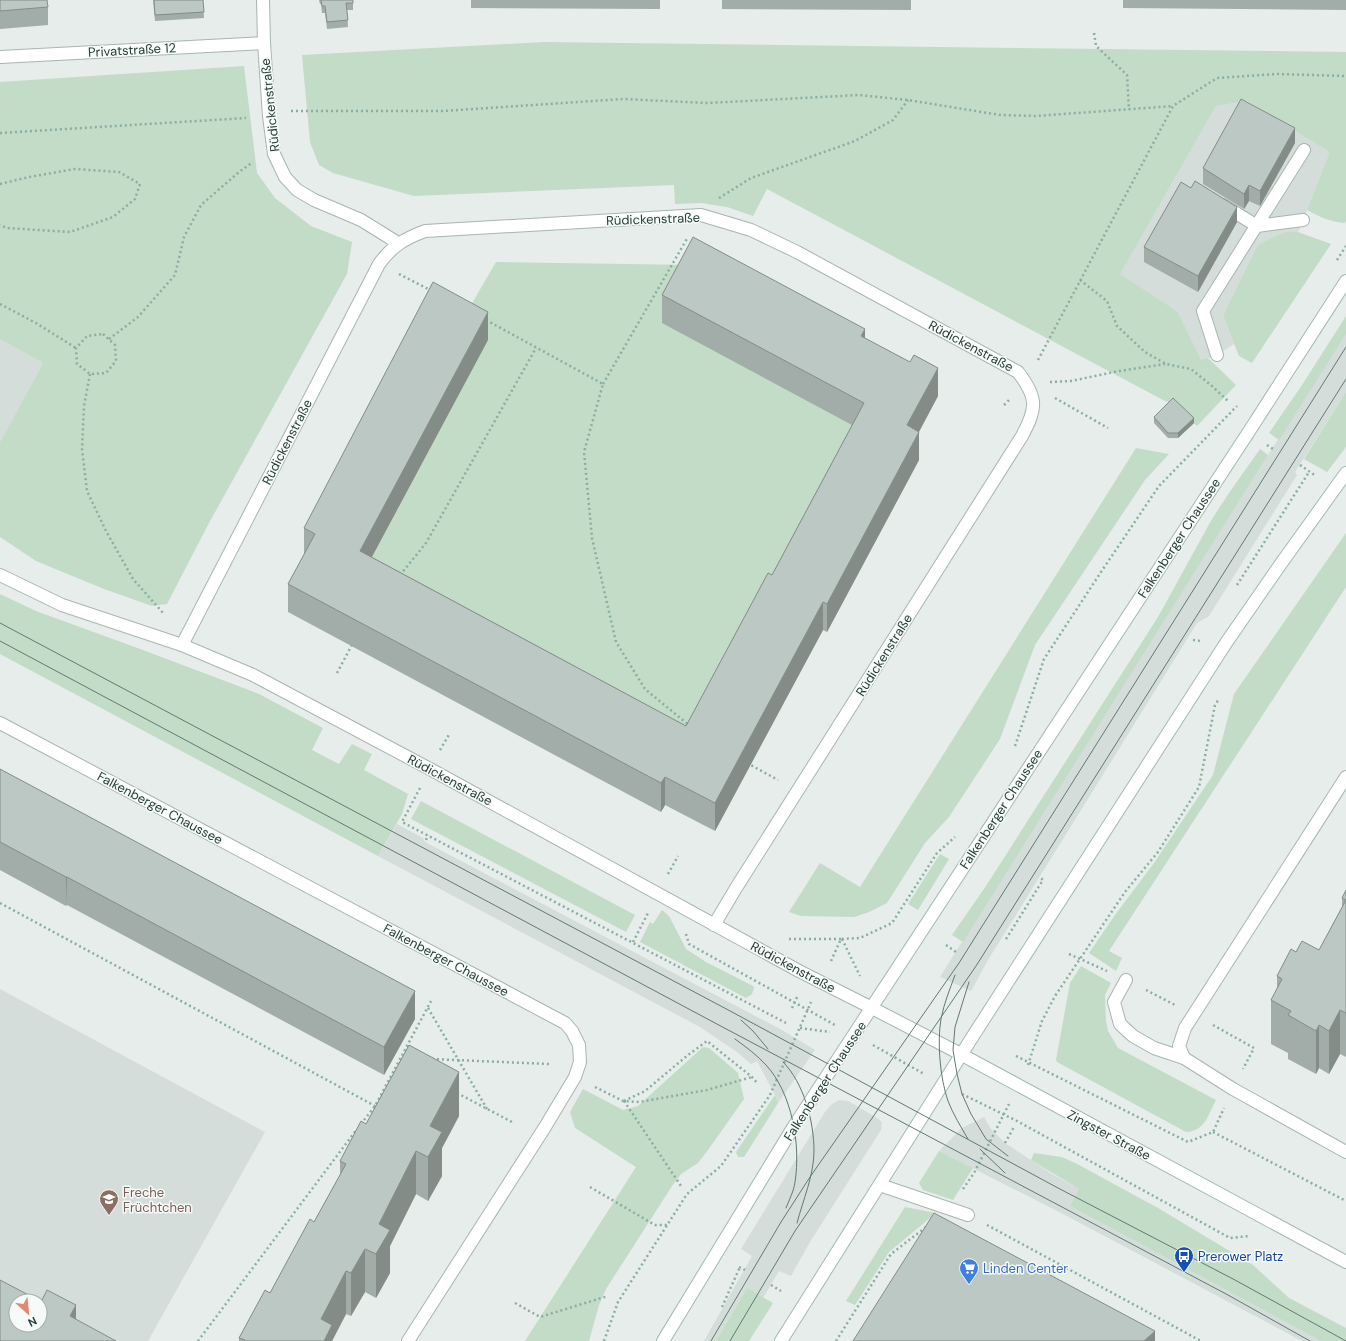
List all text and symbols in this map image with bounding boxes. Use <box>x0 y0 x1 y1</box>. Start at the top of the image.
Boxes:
street label: Privatstraße 12 <box>88 39 176 61</box>
street label: Rüdickenstraße <box>257 57 283 153</box>
street label: Rüdickenstraße <box>606 209 700 229</box>
street label: Rüdickenstraße <box>926 316 1016 376</box>
street label: Rüdickenstraße <box>258 396 316 488</box>
street label: Falkenberger Chaussee <box>1134 475 1224 601</box>
street label: Rüdickenstraße <box>852 611 916 699</box>
street label: Falkenberger Chaussee <box>956 746 1046 872</box>
street label: Rüdickenstraße <box>405 750 495 810</box>
street label: Falkenberger Chaussee <box>94 768 226 848</box>
street label: Falkenberger Chaussee <box>380 920 512 1000</box>
street label: Rüdickenstraße <box>748 937 838 997</box>
street label: Falkenberger Chaussee <box>780 1018 870 1144</box>
street label: Zingster Straße <box>1064 1106 1154 1164</box>
place label: Freche Früchtchen <box>123 1184 192 1216</box>
school or university icon: Freche Früchtchen <box>98 1188 120 1216</box>
bus stop icon: Prerower Platz <box>1173 1245 1195 1273</box>
place label: Prerower Platz <box>1198 1248 1283 1265</box>
supermarket icon: Linden Center <box>958 1257 980 1285</box>
place label: Linden Center <box>983 1260 1068 1277</box>
north arrow <box>8 1293 48 1333</box>
text: N <box>26 1314 39 1330</box>

